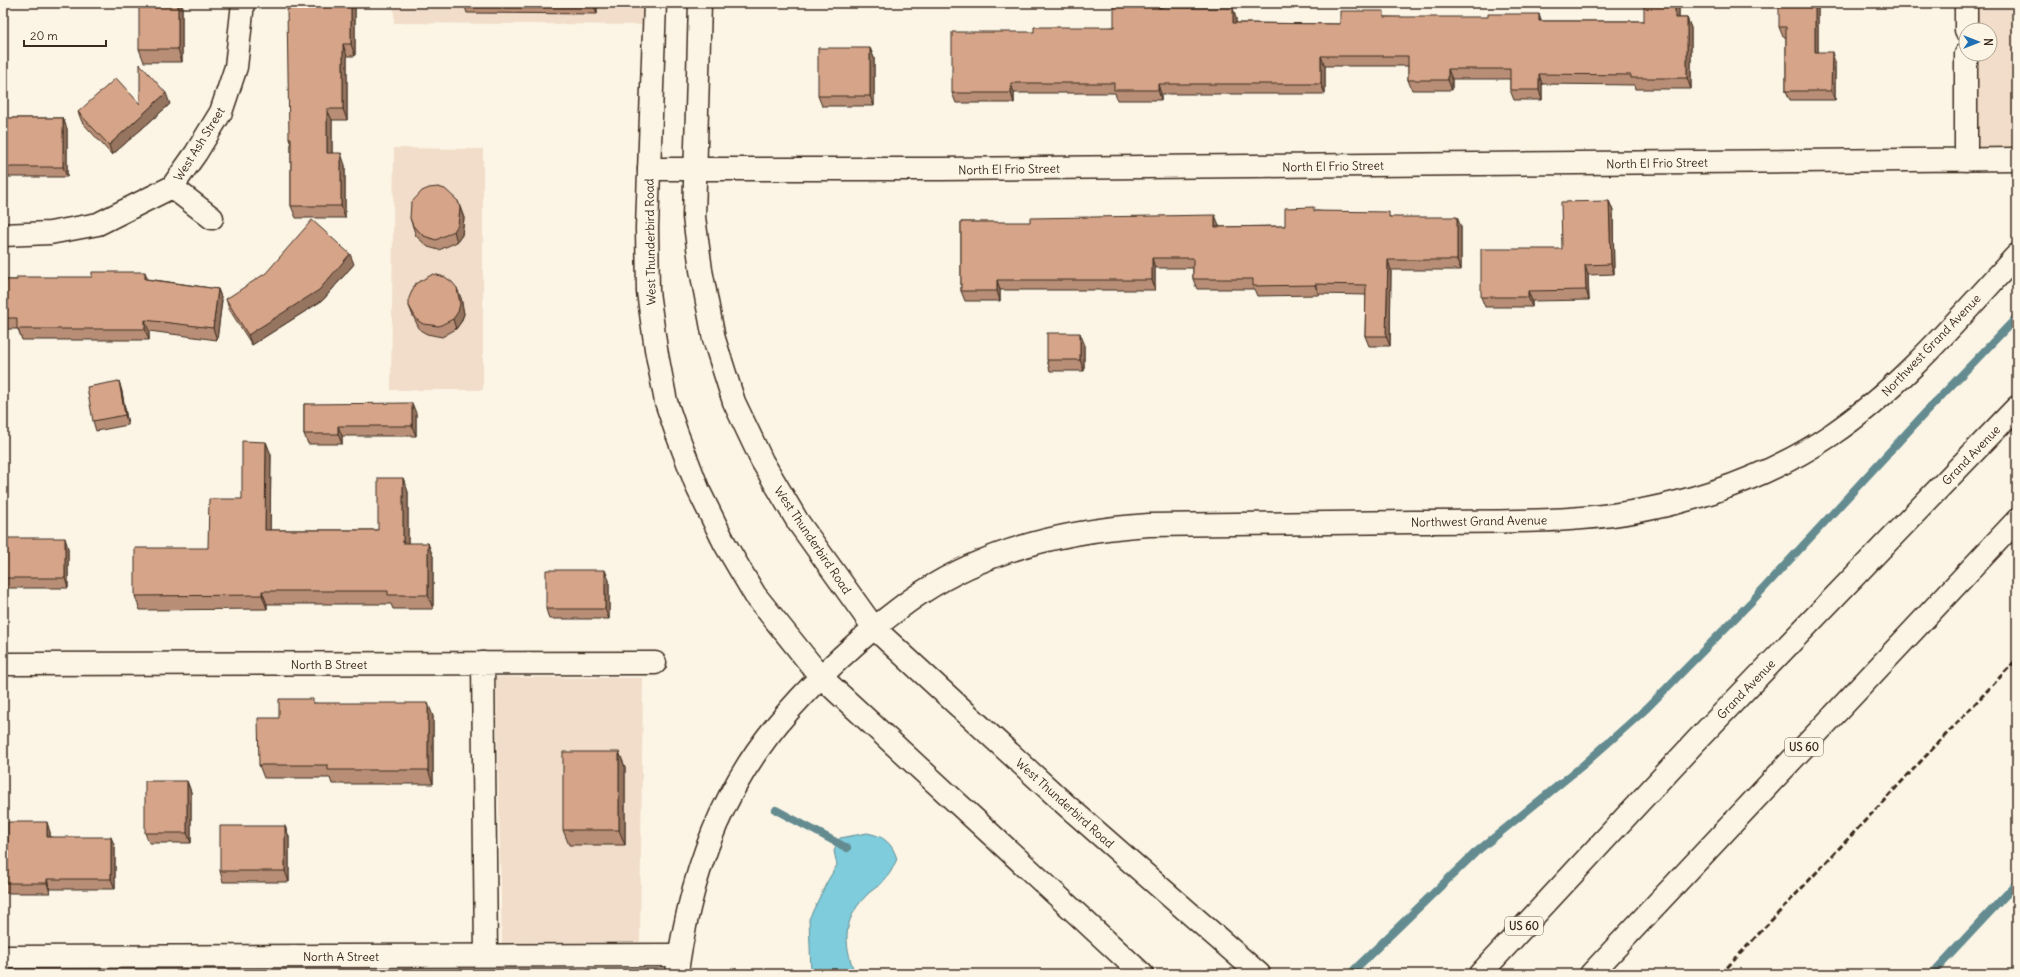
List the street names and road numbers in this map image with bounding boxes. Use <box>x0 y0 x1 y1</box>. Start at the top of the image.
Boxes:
street label: West Ash Street <box>170 104 228 184</box>
street label: North El Frio Street <box>1606 155 1708 171</box>
street label: North El Frio Street <box>1282 158 1384 174</box>
street label: North El Frio Street <box>958 161 1060 177</box>
street label: West Thunderbird Road <box>641 178 659 306</box>
street label: Northwest Grand Avenue <box>1878 291 1984 399</box>
street label: Grand Avenue <box>1939 422 2003 488</box>
street label: West Thunderbird Road <box>771 483 855 597</box>
street label: Northwest Grand Avenue <box>1411 512 1547 530</box>
street label: Grand Avenue <box>1714 656 1778 722</box>
street label: North B Street <box>291 657 367 672</box>
road number: US 60 <box>1785 738 1823 756</box>
street label: West Thunderbird Road <box>1013 755 1117 851</box>
road number: US 60 <box>1505 917 1543 935</box>
street label: North A Street <box>303 949 379 964</box>

